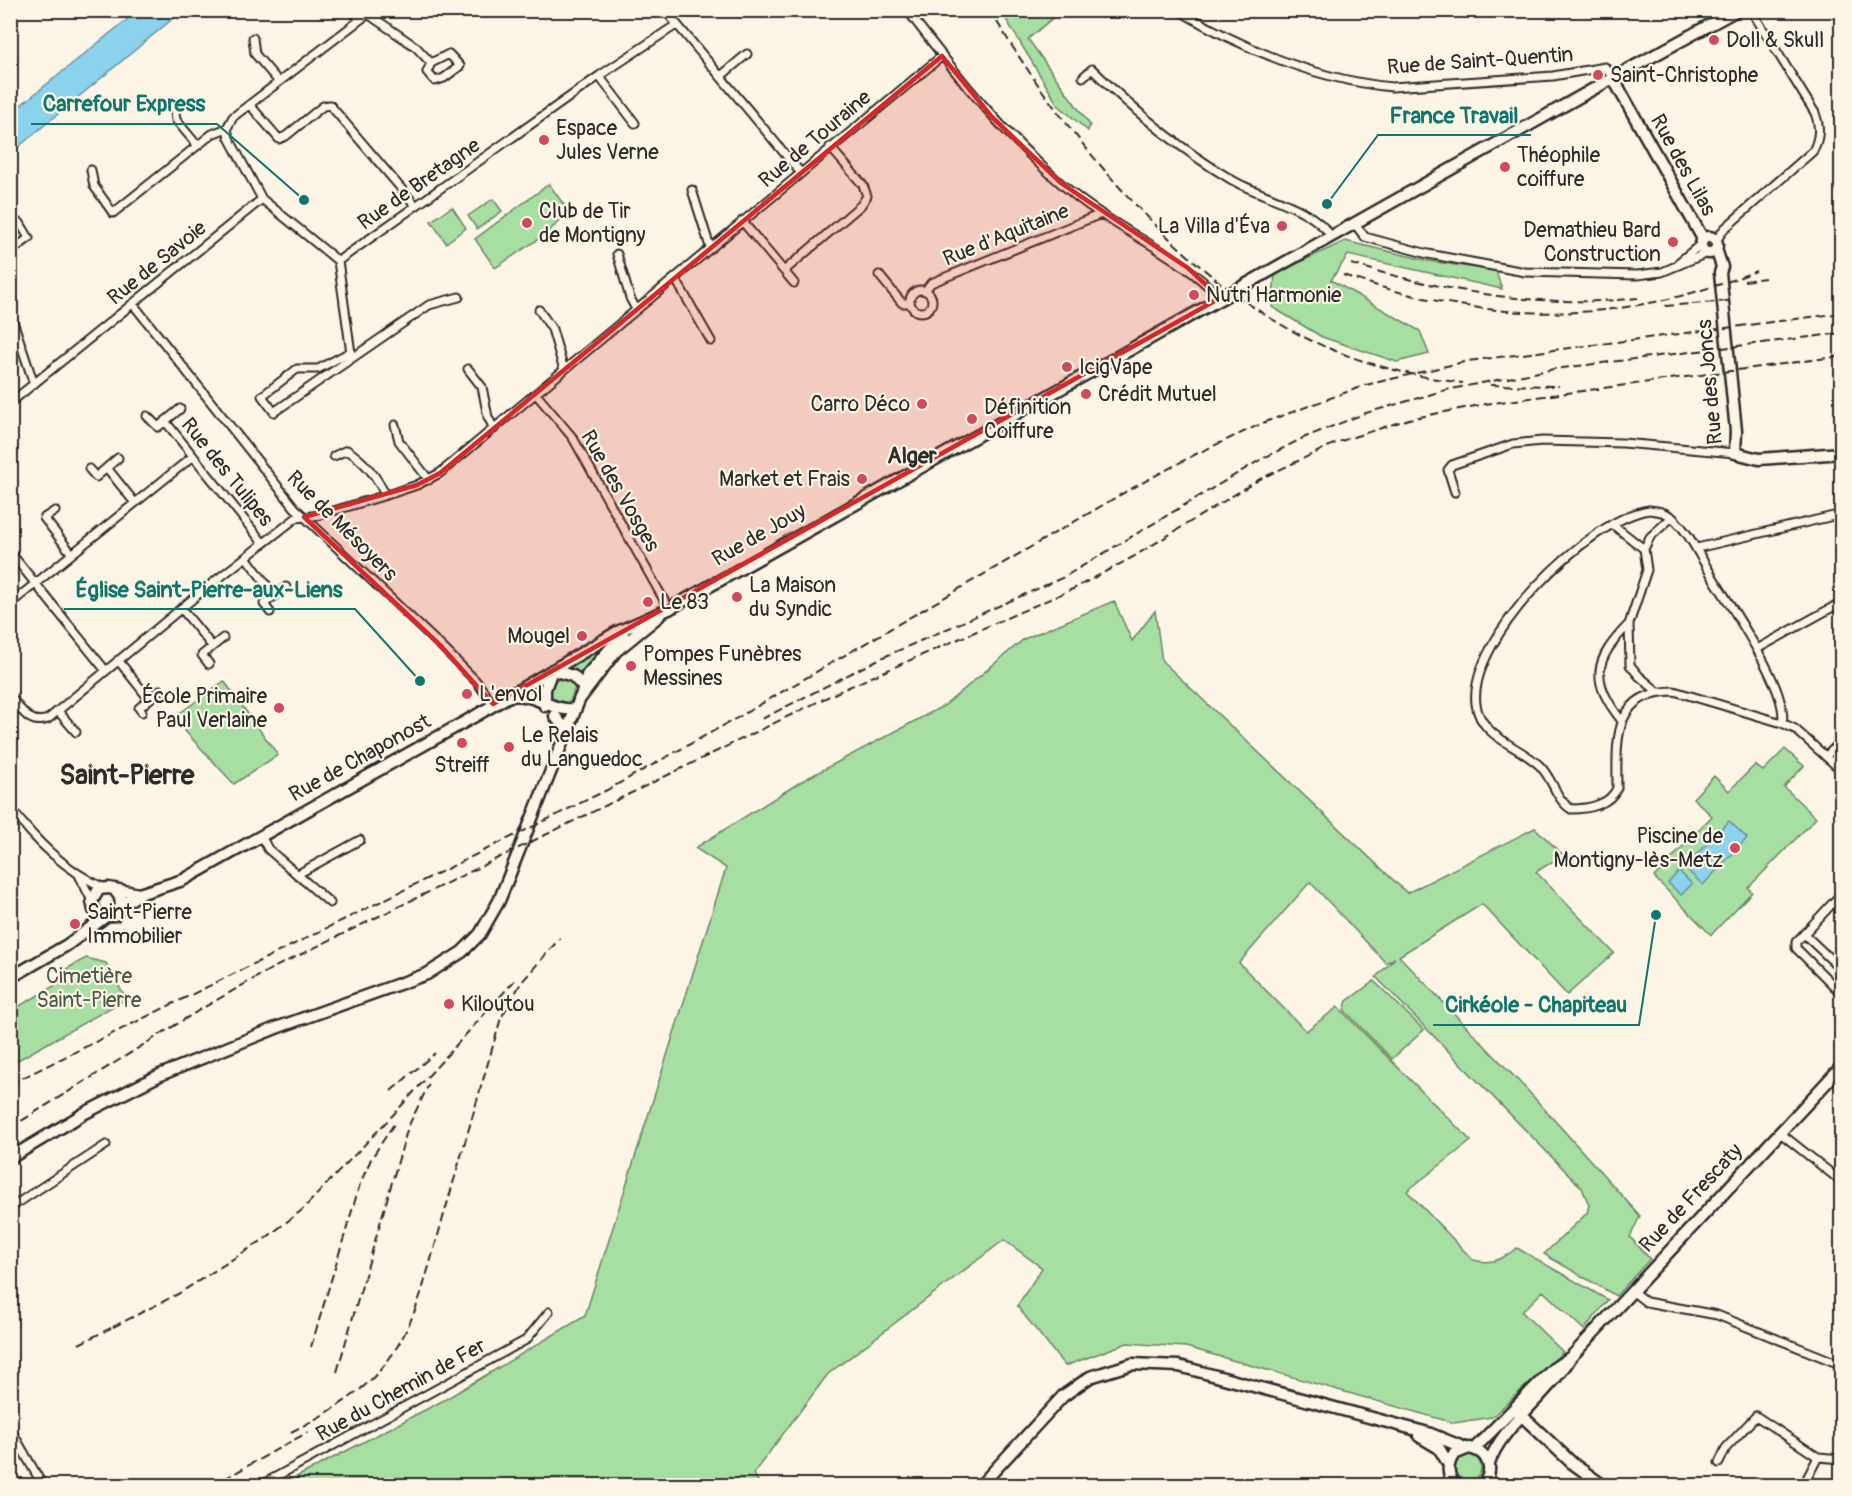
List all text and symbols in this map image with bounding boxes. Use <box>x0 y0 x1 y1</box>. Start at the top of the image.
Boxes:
place label: Doll & Skull <box>1726 27 1824 54</box>
marker: Doll & Skull <box>1707 33 1721 47</box>
street label: Rue de Saint-Quentin <box>1386 41 1574 81</box>
place label: Saint-Christophe <box>1610 62 1759 89</box>
marker: Saint-Christophe <box>1591 68 1605 82</box>
callout: Carrefour Express <box>31 84 217 124</box>
street label: Rue de Touraine <box>753 84 877 194</box>
text: Carrefour Express <box>43 90 206 118</box>
callout: France Travail <box>1378 95 1531 135</box>
text: France Travail <box>1390 102 1518 130</box>
street label: Rue des Lilas <box>1644 109 1722 221</box>
place label: Espace Jules Verne <box>556 115 659 166</box>
street label: Rue de Bretagne <box>353 131 486 236</box>
marker: Espace Jules Verne <box>537 133 551 147</box>
place label: Théophile coiffure <box>1517 142 1601 193</box>
marker: Théophile coiffure <box>1498 160 1512 174</box>
street label: Rue d'Aquitaine <box>939 197 1074 273</box>
place label: Club de Tir de Montigny <box>539 198 646 249</box>
place label: La Villa d'Éva <box>1158 213 1270 240</box>
street label: Rue de Savoie <box>102 214 213 311</box>
marker: Club de Tir de Montigny <box>520 216 534 230</box>
place label: Demathieu Bard Construction <box>1523 217 1661 268</box>
marker: La Villa d'Éva <box>1275 219 1289 233</box>
marker: Demathieu Bard Construction <box>1666 235 1680 249</box>
place label: Nutri Harmonie <box>1206 282 1342 309</box>
marker: Nutri Harmonie <box>1187 288 1201 302</box>
street label: Rue des Joncs <box>1691 318 1729 446</box>
place label: IcigVape <box>1079 354 1153 381</box>
marker: IcigVape <box>1060 360 1074 374</box>
place label: Crédit Mutuel <box>1098 381 1217 408</box>
marker: Crédit Mutuel <box>1079 387 1093 401</box>
place label: Carro Déco <box>811 391 910 418</box>
place label: Définition Coiffure <box>984 394 1071 445</box>
marker: Carro Déco <box>915 397 929 411</box>
street label: Rue des Tulipes <box>175 412 280 532</box>
marker: Définition Coiffure <box>965 412 979 426</box>
street label: Rue des Vosges <box>574 425 666 557</box>
district label: Alger <box>887 442 938 470</box>
street label: Rue de Mésoyers <box>281 465 404 588</box>
place label: Market et Frais <box>719 466 851 493</box>
marker: Market et Frais <box>855 472 869 486</box>
street label: Rue de Jouy <box>707 497 811 573</box>
callout: Église Saint-Pierre-aux-Liens <box>64 569 355 609</box>
place label: La Maison du Syndic <box>749 572 836 623</box>
text: Église Saint-Pierre-aux-Liens <box>76 576 343 604</box>
place label: Le 83 <box>660 589 709 616</box>
marker: La Maison du Syndic <box>730 590 744 604</box>
marker: Le 83 <box>641 595 655 609</box>
place label: Mougel <box>507 623 570 650</box>
marker: Mougel <box>575 629 589 643</box>
place label: Pompes Funèbres Messines <box>643 641 802 692</box>
marker: Pompes Funèbres Messines <box>624 659 638 673</box>
place label: L'envol <box>479 681 543 708</box>
place label: École Primaire Paul Verlaine <box>142 683 268 734</box>
marker: L'envol <box>460 687 474 701</box>
marker: École Primaire Paul Verlaine <box>272 701 286 715</box>
street label: Rue de Chaponost <box>284 708 436 808</box>
place label: Le Relais du Languedoc <box>521 722 643 773</box>
marker: Streiff <box>455 736 469 750</box>
marker: Le Relais du Languedoc <box>502 740 516 754</box>
place label: Streiff <box>434 752 490 779</box>
district label: Saint-Pierre <box>60 759 195 792</box>
place label: Piscine de Montigny-lès-Metz <box>1554 823 1724 874</box>
marker: Piscine de Montigny-lès-Metz <box>1728 841 1742 855</box>
place label: Saint-Pierre Immobilier <box>87 899 192 950</box>
marker: Saint-Pierre Immobilier <box>68 917 82 931</box>
park label: Cimetière Saint-Pierre <box>37 963 142 1014</box>
callout: Cirkéole - Chapiteau <box>1433 985 1639 1025</box>
place label: Kiloutou <box>461 991 535 1018</box>
text: Cirkéole - Chapiteau <box>1445 991 1627 1019</box>
marker: Kiloutou <box>442 997 456 1011</box>
street label: Rue de Frescaty <box>1633 1138 1749 1258</box>
street label: Rue du Chemin de Fer <box>311 1332 491 1448</box>

